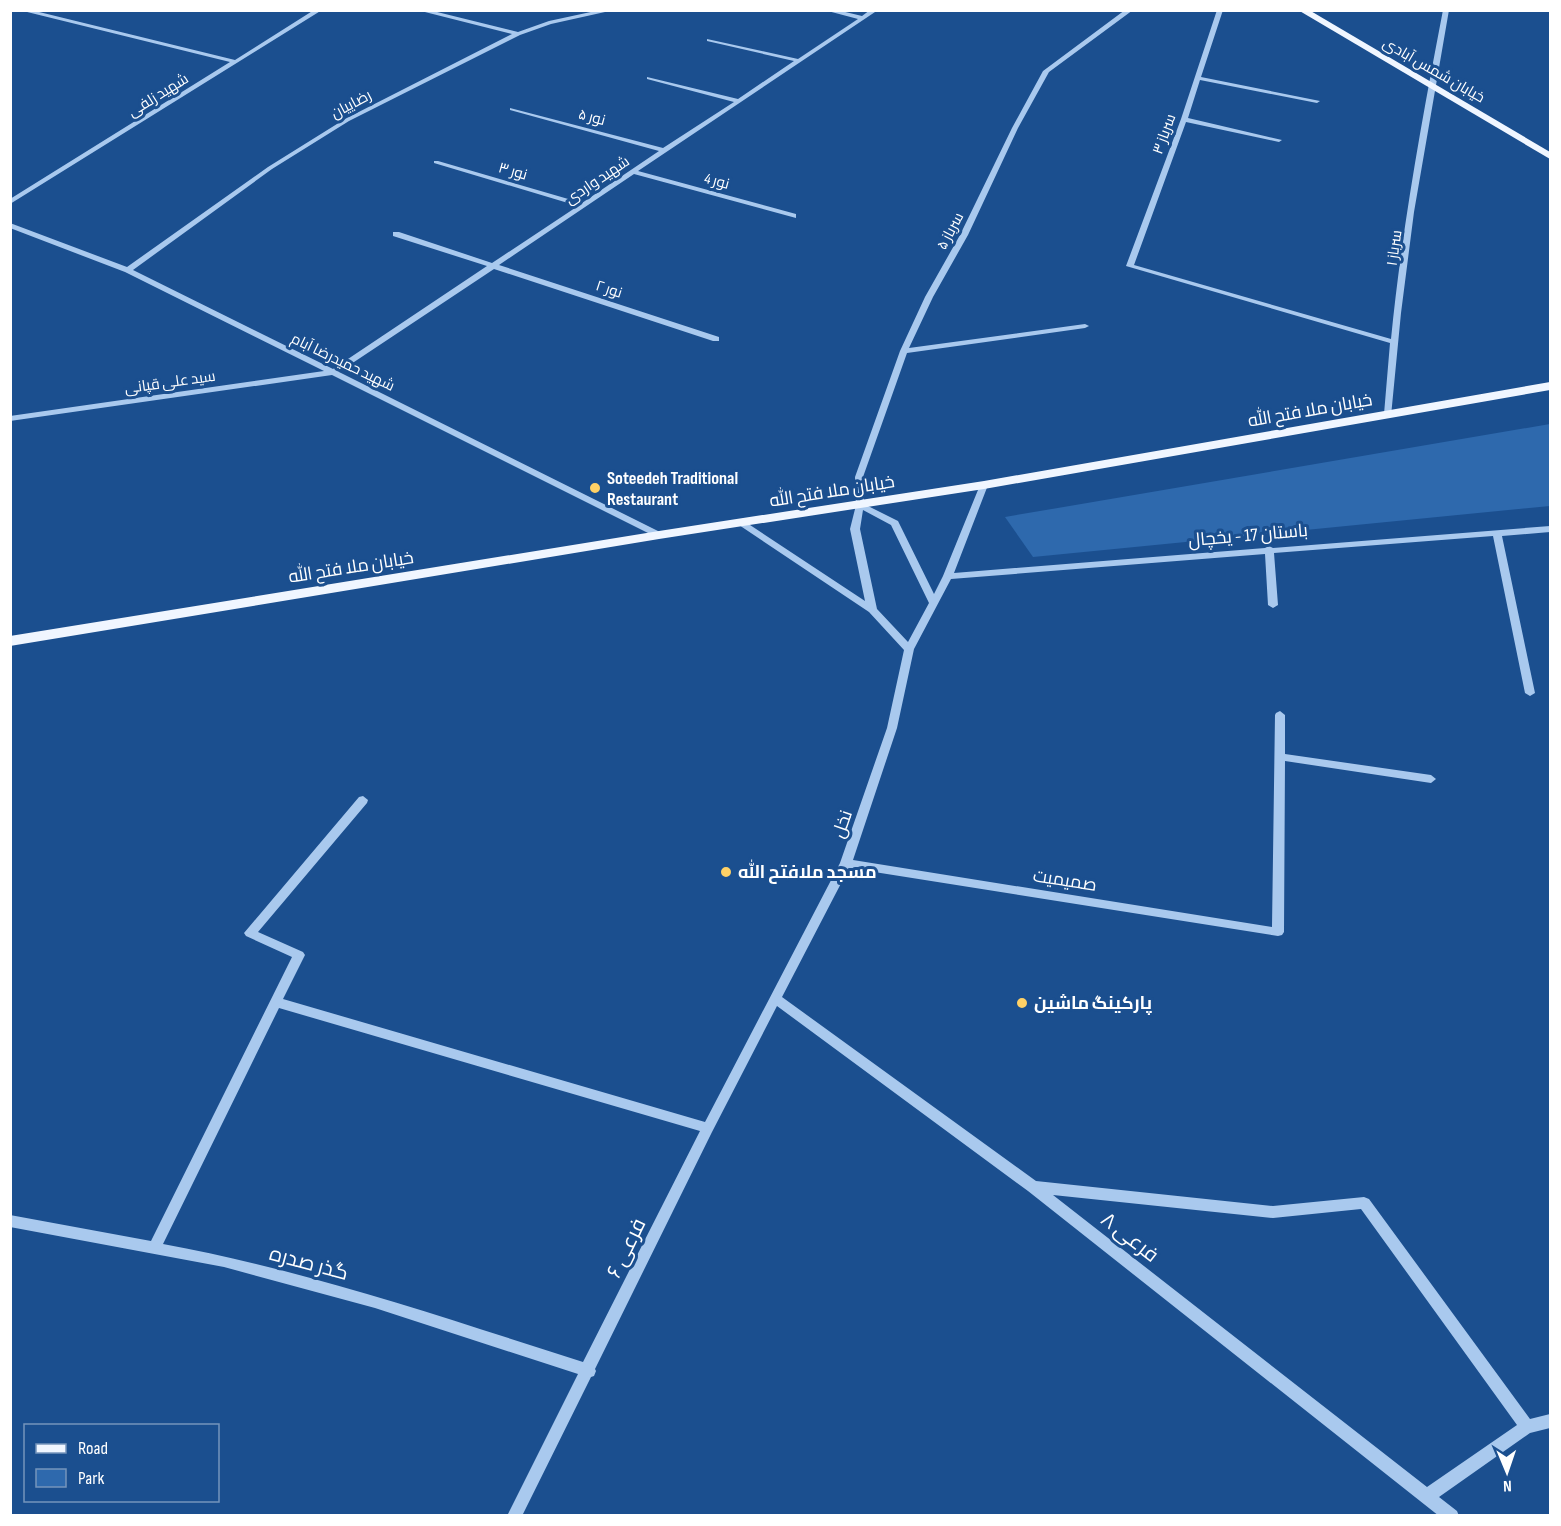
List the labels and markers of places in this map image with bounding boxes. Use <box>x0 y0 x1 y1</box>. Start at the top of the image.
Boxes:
place label: Soteedeh Traditional Restaurant <box>607 468 738 510</box>
marker: Soteedeh Traditional Restaurant <box>588 481 602 495</box>
place label: مسجد ملافتح الله <box>738 859 877 884</box>
marker: مسجد ملافتح الله <box>719 865 733 879</box>
place label: پارکینگ ماشین <box>1034 993 1153 1015</box>
marker: پارکینگ ماشین <box>1015 996 1029 1010</box>

